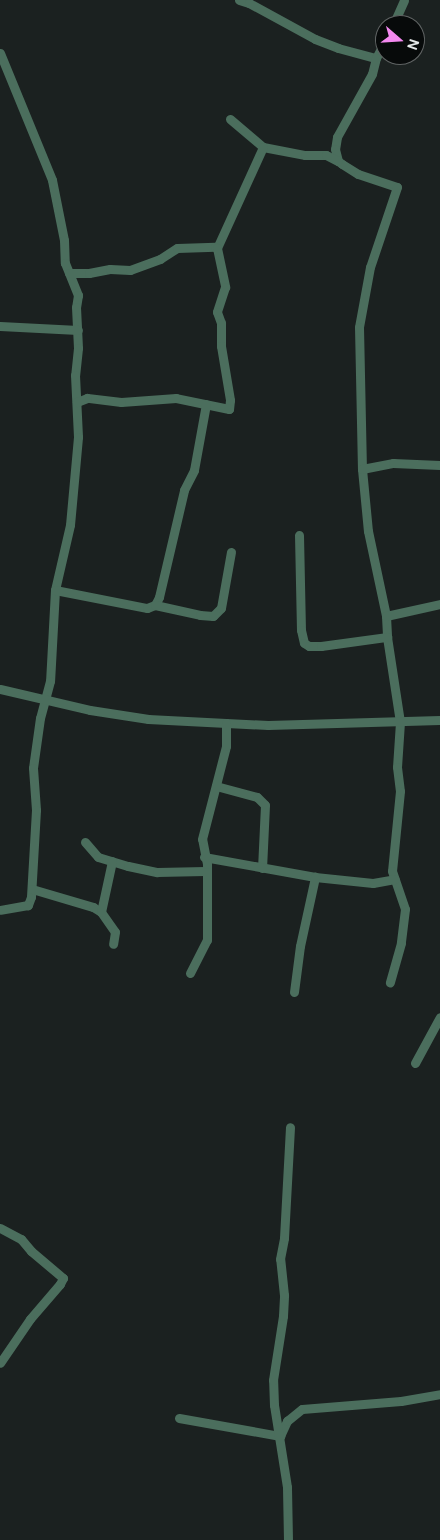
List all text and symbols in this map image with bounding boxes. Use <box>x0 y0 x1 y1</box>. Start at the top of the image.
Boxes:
north arrow <box>375 15 425 65</box>
text: N <box>403 37 423 52</box>

